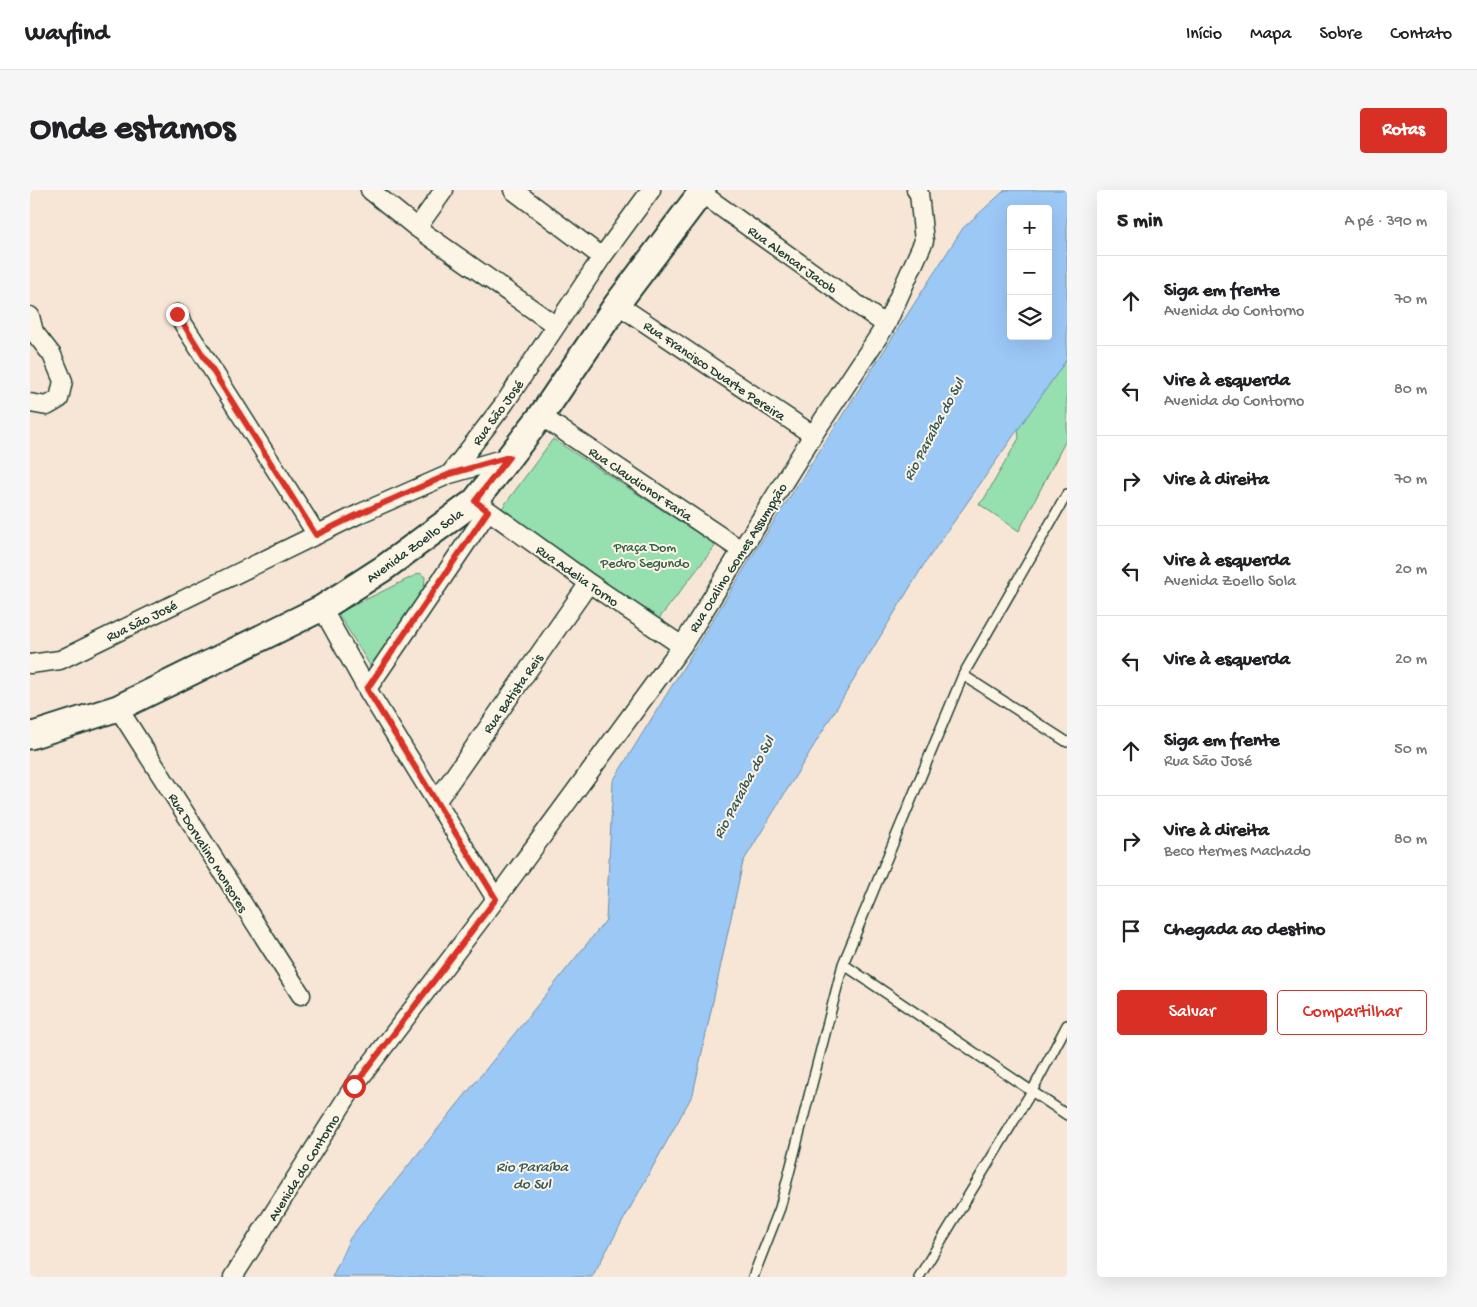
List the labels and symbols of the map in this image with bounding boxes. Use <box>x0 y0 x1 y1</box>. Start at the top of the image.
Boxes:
street label: Rua Alencar Jacob <box>744 223 840 299</box>
route end <box>166 303 189 326</box>
street label: Rua Francisco Duarte Pereira <box>639 318 789 427</box>
water label: Rio Paraíba do Sul <box>900 374 970 484</box>
street label: Rua São José <box>470 377 529 450</box>
street label: Rua Claudionor Faria <box>585 444 696 527</box>
street label: Rua Ocalino Gomes Assumpção <box>686 481 792 636</box>
street label: Avenida Zoello Sola <box>364 505 468 588</box>
park label: Praça Dom Pedro Segundo <box>599 540 690 573</box>
street label: Rua Adelia Torno <box>532 542 621 612</box>
street label: Rua São José <box>104 597 181 647</box>
street label: Rua Batista Reis <box>480 651 548 738</box>
water label: Rio Paraíba do Sul <box>710 732 780 842</box>
street label: Rua Dorvalino Monsores <box>163 791 251 917</box>
route start <box>343 1075 366 1098</box>
street label: Avenida do Contorno <box>265 1112 345 1225</box>
water label: Rio Paraíba do Sul <box>496 1159 570 1194</box>

